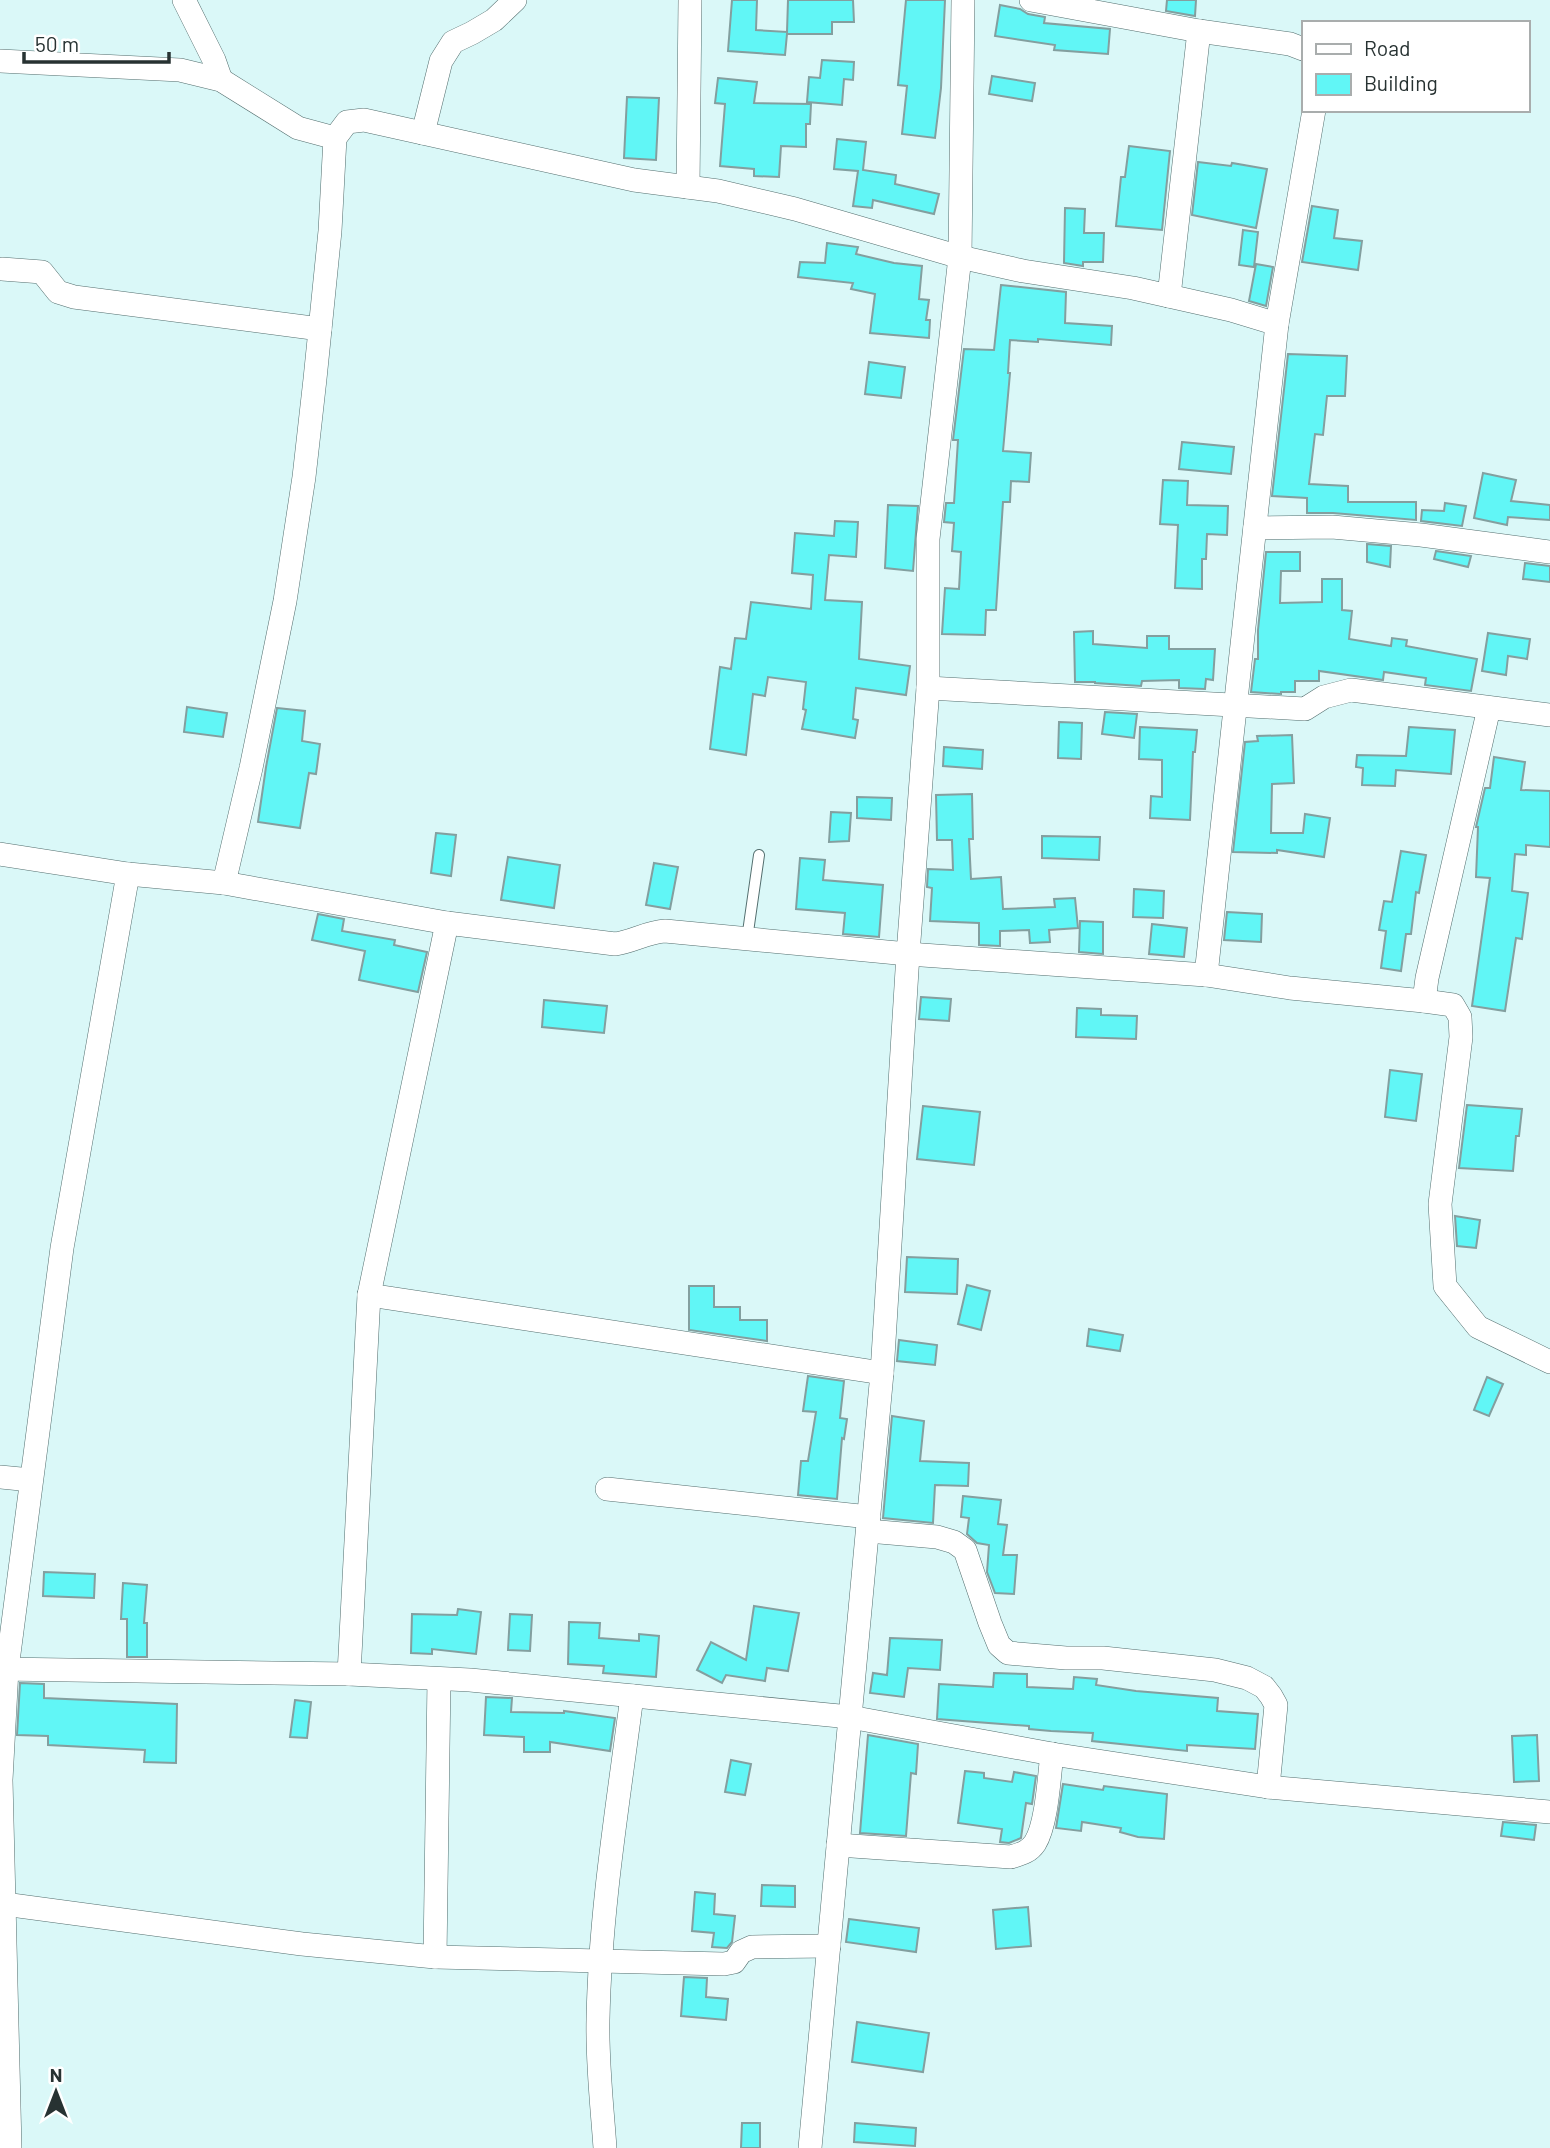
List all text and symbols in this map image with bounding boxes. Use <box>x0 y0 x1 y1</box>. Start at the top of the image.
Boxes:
scale bar <box>24 21 170 65</box>
legend <box>1302 21 1529 112</box>
text: 50 m <box>35 31 79 56</box>
text: Road <box>1364 35 1410 60</box>
text: Building <box>1364 70 1438 95</box>
north arrow <box>21 2057 91 2127</box>
text: N <box>50 2063 62 2086</box>

